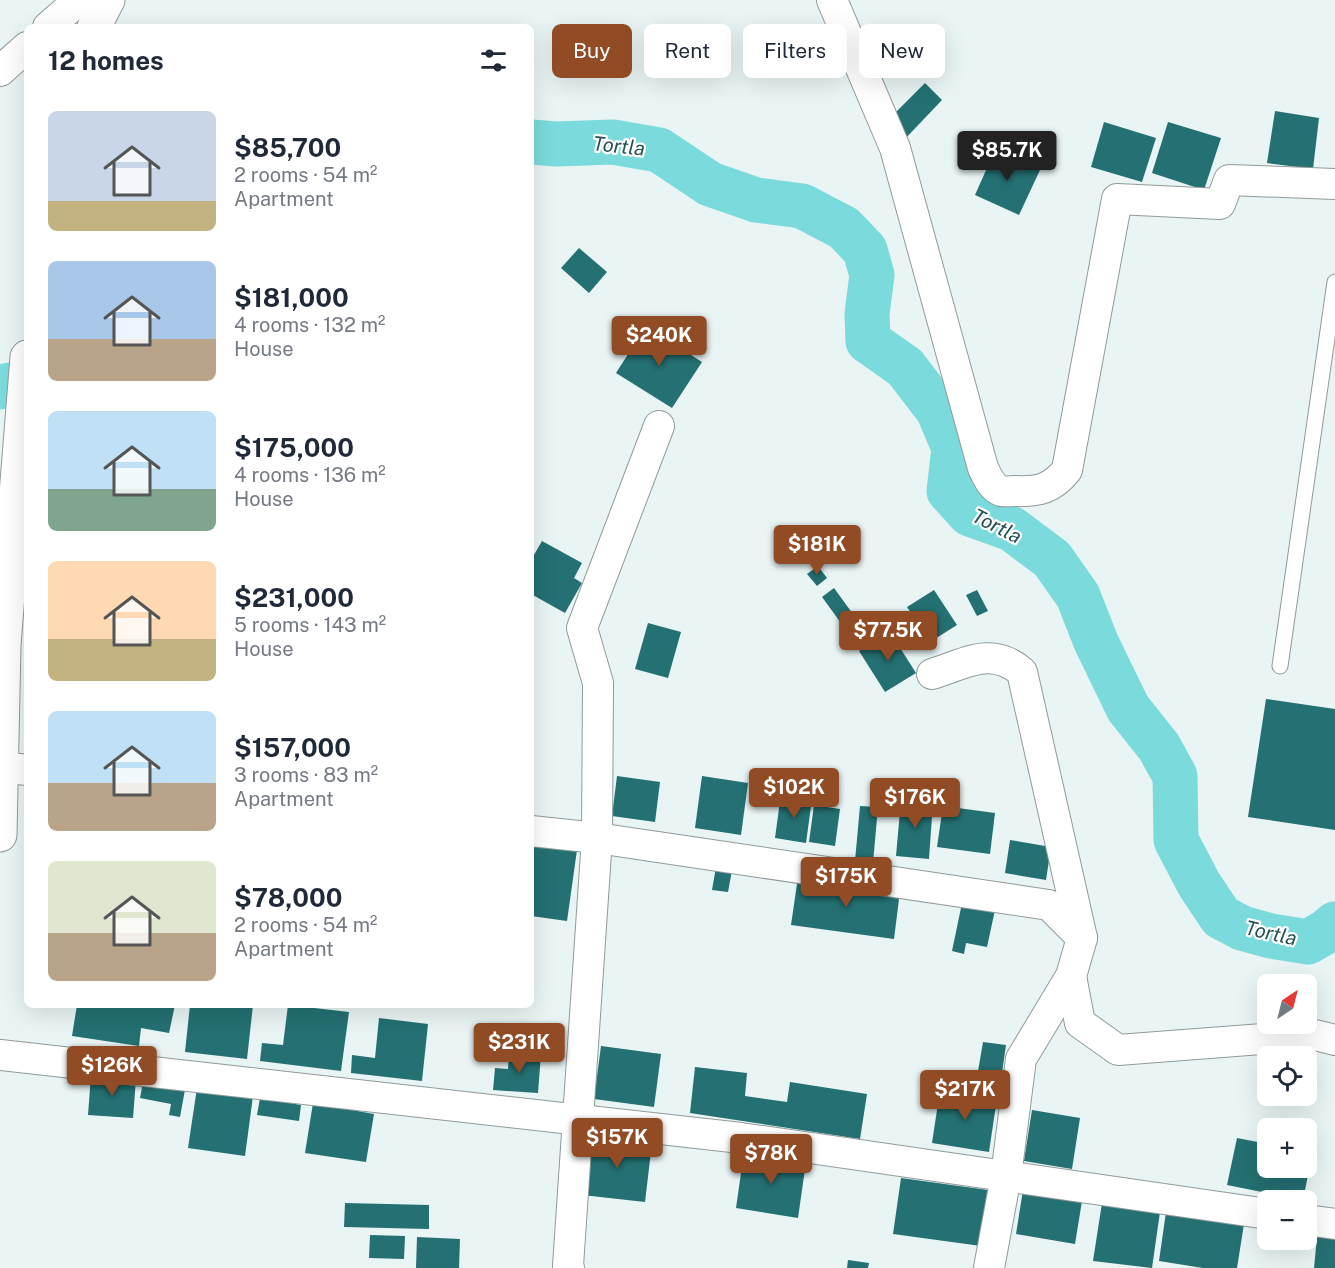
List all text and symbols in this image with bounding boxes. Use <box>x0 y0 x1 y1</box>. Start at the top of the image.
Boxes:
chip: Buy <box>552 24 632 78</box>
chip: Rent <box>644 24 731 78</box>
chip: Filters <box>743 24 847 78</box>
chip: New <box>859 24 945 78</box>
icon: filters <box>477 44 510 77</box>
text: 12 homes <box>48 45 164 76</box>
water label: Tortla <box>592 131 646 161</box>
pin: $85.7K <box>958 131 1056 182</box>
text: $85,700 <box>234 132 341 163</box>
icon: home <box>96 135 168 207</box>
text: $85.7K <box>971 138 1043 162</box>
text: 2 rooms · 54 m² <box>234 163 377 187</box>
text: Apartment <box>234 187 334 211</box>
text: $181,000 <box>234 282 349 313</box>
icon: home <box>96 285 168 357</box>
text: 4 rooms · 132 m² <box>234 313 385 337</box>
pin: $240K <box>617 316 701 367</box>
text: $240K <box>626 323 692 347</box>
text: House <box>234 337 294 361</box>
text: $175,000 <box>234 432 354 463</box>
icon: home <box>96 435 168 507</box>
text: 4 rooms · 136 m² <box>234 463 386 487</box>
text: House <box>234 487 294 511</box>
water label: Tortla <box>968 503 1026 549</box>
pin: $181K <box>775 525 859 576</box>
text: $181K <box>788 532 846 556</box>
text: $231,000 <box>234 582 354 613</box>
icon: home <box>96 585 168 657</box>
pin: $77.5K <box>839 611 937 662</box>
text: 5 rooms · 143 m² <box>234 613 386 637</box>
text: $77.5K <box>853 618 923 642</box>
text: House <box>234 637 294 661</box>
text: $157,000 <box>234 732 351 763</box>
icon: home <box>96 735 168 807</box>
text: 3 rooms · 83 m² <box>234 763 378 787</box>
pin: $102K <box>752 768 836 819</box>
text: $102K <box>763 775 825 799</box>
pin: $176K <box>873 778 957 829</box>
text: $176K <box>884 785 946 809</box>
text: Apartment <box>234 787 334 811</box>
pin: $175K <box>804 857 888 908</box>
text: $175K <box>815 864 877 888</box>
text: $78,000 <box>234 882 342 913</box>
icon: home <box>96 885 168 957</box>
text: 2 rooms · 54 m² <box>234 913 377 937</box>
water label: Tortla <box>1243 915 1299 951</box>
text: Apartment <box>234 937 334 961</box>
north arrow <box>1257 974 1317 1034</box>
map controls <box>1257 974 1317 1250</box>
pin: $231K <box>477 1023 561 1074</box>
text: $231K <box>488 1030 550 1054</box>
pin: $126K <box>70 1046 154 1097</box>
button: locate <box>1257 1046 1317 1106</box>
text: $126K <box>81 1053 143 1077</box>
pin: $217K <box>923 1070 1007 1121</box>
text: $217K <box>934 1077 996 1101</box>
pin: $157K <box>575 1118 659 1169</box>
button: + <box>1257 1118 1317 1178</box>
text: $157K <box>586 1125 648 1149</box>
pin: $78K <box>735 1134 807 1185</box>
text: $78K <box>744 1141 798 1165</box>
button: − <box>1257 1190 1317 1250</box>

